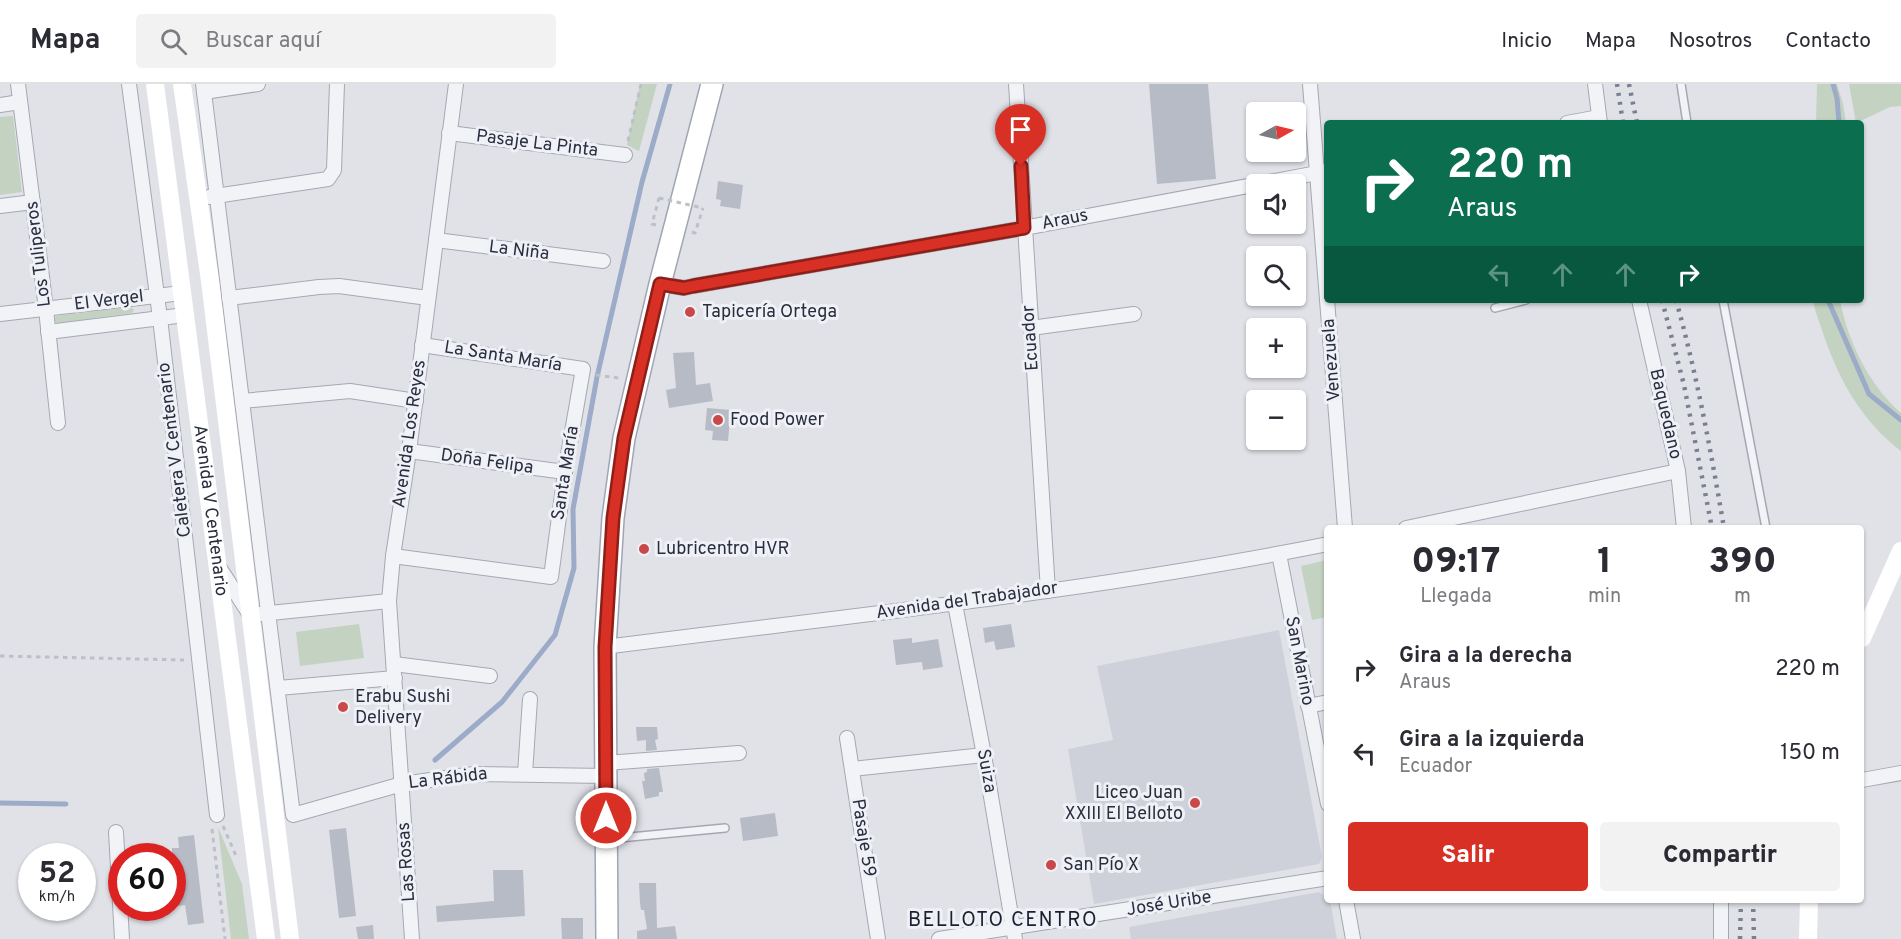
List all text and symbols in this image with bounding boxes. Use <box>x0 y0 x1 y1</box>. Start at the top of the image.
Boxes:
search box <box>136 14 556 68</box>
text: Mapa <box>30 23 100 59</box>
icon: search <box>157 25 190 58</box>
text: Buscar aquí <box>205 28 321 55</box>
text: Inicio <box>1501 28 1552 55</box>
text: Mapa <box>1585 28 1636 55</box>
text: Nosotros <box>1669 28 1752 55</box>
text: Contacto <box>1785 28 1871 55</box>
north arrow <box>1246 102 1306 162</box>
map controls <box>1246 102 1306 450</box>
pin <box>995 104 1046 166</box>
icon: arrive <box>1004 113 1037 146</box>
street label: Pasaje La Pinta <box>475 125 599 163</box>
text: 220 m <box>1447 140 1573 193</box>
icon: right <box>1348 144 1426 222</box>
button: sound <box>1246 174 1306 234</box>
text: Araus <box>1447 192 1517 226</box>
street label: Los Tuliperos <box>21 200 57 308</box>
street label: Araus <box>1040 204 1090 236</box>
street label: La Niña <box>487 236 551 266</box>
button: search <box>1246 246 1306 306</box>
icon: left <box>1483 258 1516 291</box>
icon: ahead <box>1546 258 1579 291</box>
icon: ahead <box>1609 258 1642 291</box>
icon: right <box>1672 258 1705 291</box>
street label: El Vergel <box>73 285 145 317</box>
place label: Tapicería Ortega <box>702 301 837 324</box>
street label: Ecuador <box>1017 304 1045 372</box>
marker: Tapicería Ortega <box>683 305 697 319</box>
button: + <box>1246 318 1306 378</box>
street label: Venezuela <box>1318 318 1346 402</box>
street label: La Santa María <box>442 336 564 378</box>
street label: Avenida Los Reyes <box>388 358 432 510</box>
street label: Caletera V Centenario <box>153 361 197 539</box>
street label: Baquedano <box>1643 367 1687 461</box>
button: − <box>1246 390 1306 450</box>
place label: Food Power <box>730 409 825 432</box>
marker: Food Power <box>711 413 725 427</box>
street label: Avenida V Centenario <box>188 423 233 598</box>
street label: Santa María <box>547 424 585 522</box>
street label: Doña Felipa <box>439 444 535 480</box>
place label: Lubricentro HVR <box>656 538 789 561</box>
text: 09:17 <box>1411 540 1501 586</box>
text: 1 <box>1597 540 1612 586</box>
text: 390 <box>1708 540 1777 586</box>
marker: Lubricentro HVR <box>637 542 651 556</box>
street label: Avenida del Trabajador <box>874 577 1060 625</box>
text: Llegada <box>1420 584 1492 610</box>
text: min <box>1588 584 1621 610</box>
text: m <box>1734 584 1751 610</box>
street label: San Marino <box>1279 614 1319 708</box>
text: Gira a la derecha <box>1399 643 1572 670</box>
icon: right <box>1348 653 1381 686</box>
text: 220 m <box>1775 656 1840 683</box>
text: Araus <box>1399 670 1451 696</box>
place label: Erabu Sushi Delivery <box>355 686 450 730</box>
marker: Erabu Sushi Delivery <box>336 700 350 714</box>
text: Gira a la izquierda <box>1399 727 1585 754</box>
icon: left <box>1348 737 1381 770</box>
text: 150 m <box>1780 740 1840 767</box>
street label: Suiza <box>971 747 1001 795</box>
text: Ecuador <box>1399 754 1472 780</box>
street label: La Rábida <box>407 763 489 795</box>
place label: Liceo Juan XXIII El Belloto <box>1065 782 1183 826</box>
position arrow <box>574 786 638 850</box>
marker: Liceo Juan XXIII El Belloto <box>1188 796 1202 810</box>
street label: Pasaje 59 <box>845 797 881 879</box>
street label: Las Rosas <box>393 821 421 903</box>
button: Salir <box>1348 822 1588 891</box>
button: Compartir <box>1600 822 1840 891</box>
speed limit sign: 60 <box>108 843 186 921</box>
place label: San Pío X <box>1063 854 1139 877</box>
text: 52 <box>39 856 75 893</box>
marker: San Pío X <box>1044 858 1058 872</box>
street label: José Uribe <box>1125 886 1213 922</box>
text: km/h <box>39 888 75 907</box>
district label: BELLOTO CENTRO <box>908 908 1098 934</box>

